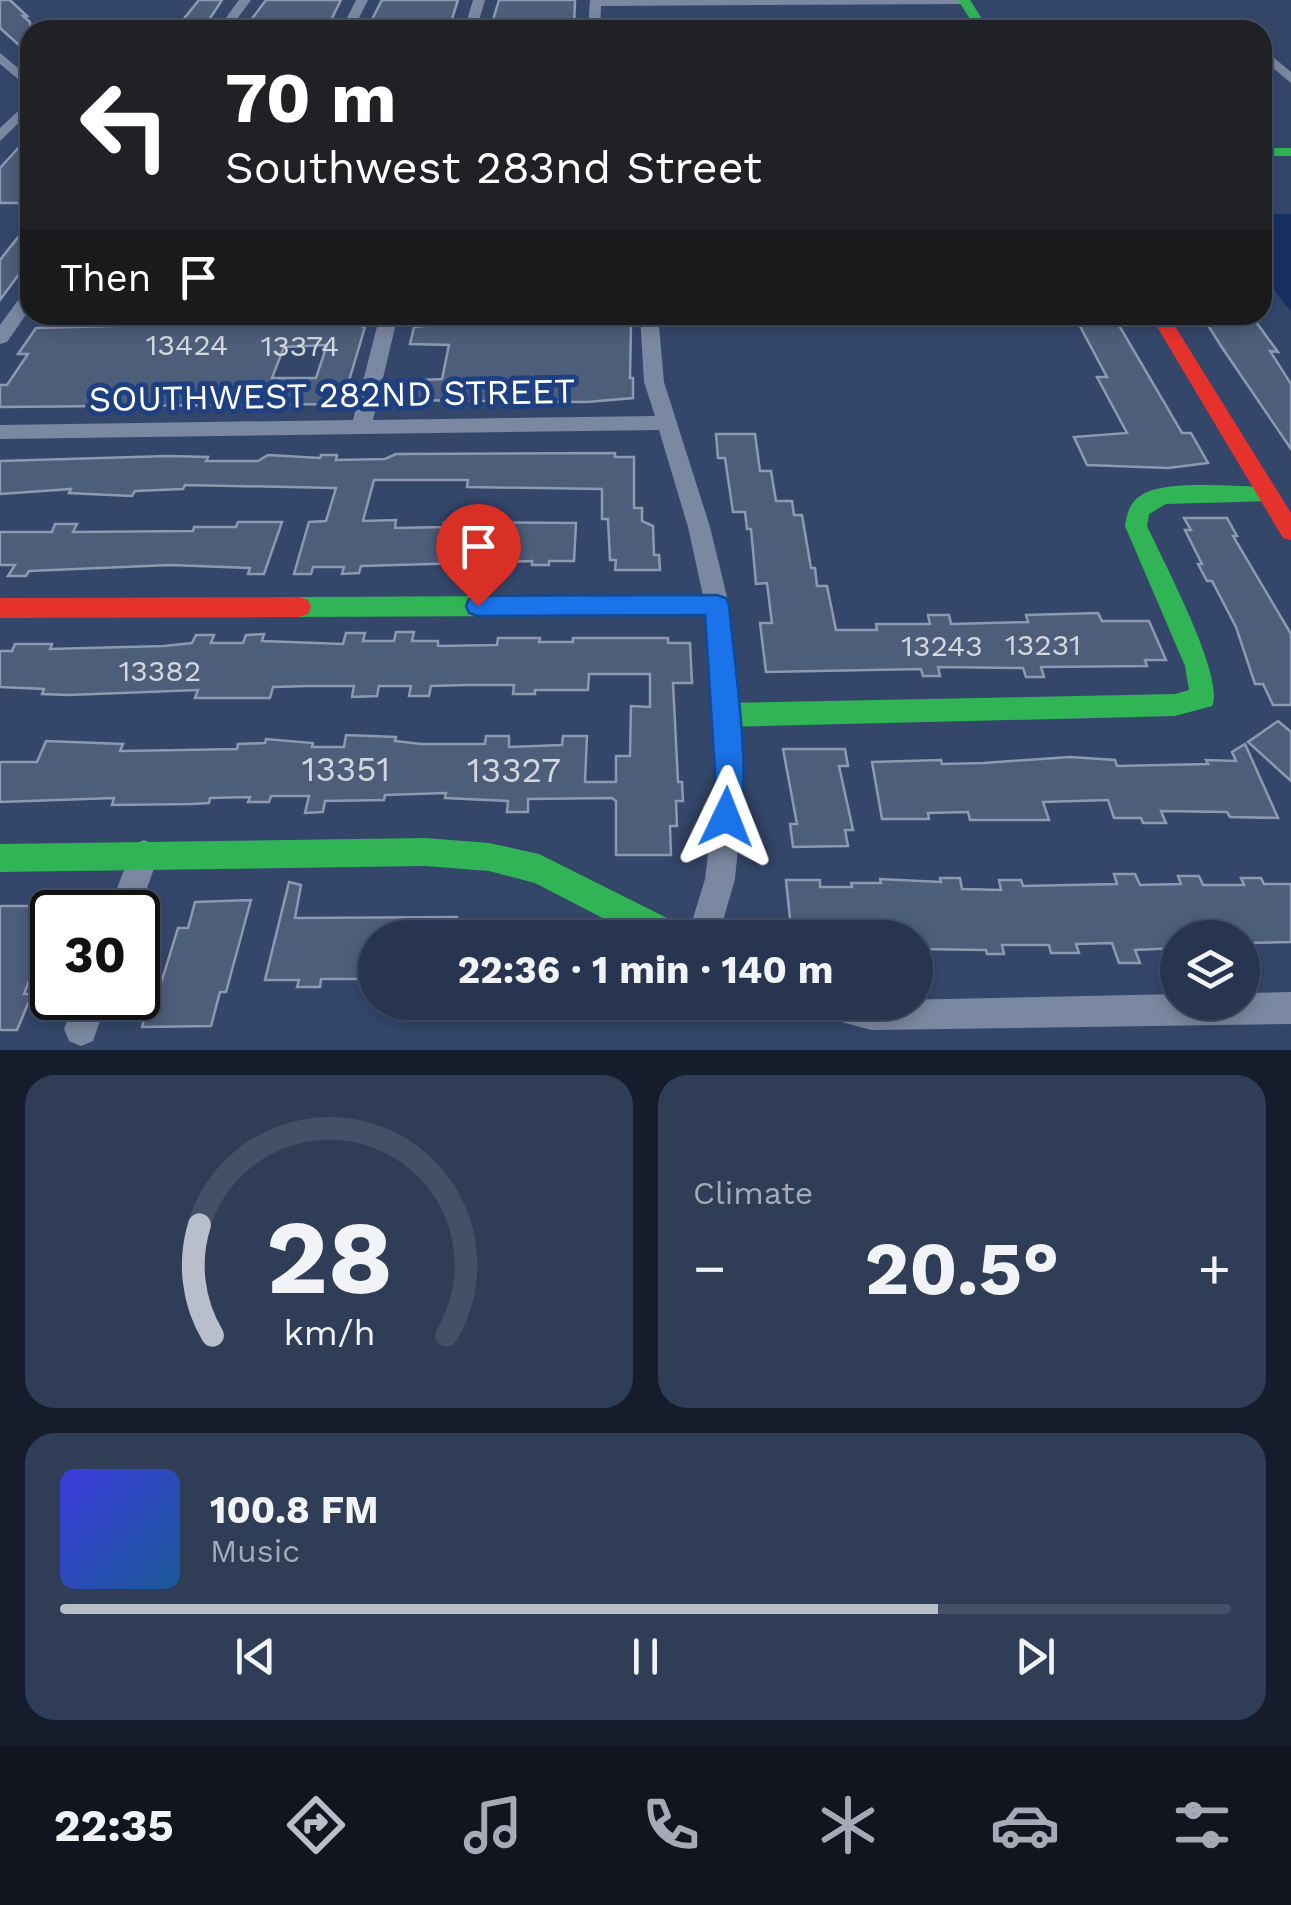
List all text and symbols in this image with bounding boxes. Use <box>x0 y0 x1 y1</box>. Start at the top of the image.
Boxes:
text: 70 m <box>225 57 397 139</box>
icon: left <box>60 60 190 190</box>
text: Southwest 283nd Street <box>225 141 762 194</box>
icon: arrive <box>171 250 226 305</box>
text: Then <box>60 256 151 300</box>
house number: 13424 <box>146 327 228 362</box>
house number: 13374 <box>261 328 339 363</box>
street label: SOUTHWEST 282ND STREET <box>88 370 576 420</box>
pin <box>436 504 521 607</box>
icon: arrive <box>451 519 506 574</box>
house number: 13231 <box>1005 627 1081 662</box>
house number: 13243 <box>901 628 983 663</box>
house number: 13382 <box>119 653 201 688</box>
house number: 13351 <box>302 748 390 790</box>
house number: 13327 <box>467 749 561 791</box>
position arrow <box>674 765 778 869</box>
speed limit sign: 30 <box>30 890 160 1020</box>
map controls <box>1160 920 1260 1020</box>
button: layers <box>1160 920 1260 1020</box>
text: 22:36 · 1 min · 140 m <box>457 948 834 992</box>
text: Climate <box>693 1174 813 1212</box>
text: 28 <box>265 1196 393 1318</box>
text: 20.5° <box>865 1224 1059 1312</box>
text: − <box>693 1236 726 1300</box>
text: + <box>1198 1236 1231 1300</box>
text: km/h <box>283 1312 375 1354</box>
text: 100.8 FM <box>210 1488 379 1532</box>
text: Music <box>210 1532 300 1570</box>
icon: previous <box>228 1629 283 1684</box>
icon: pause <box>618 1629 673 1684</box>
icon: next <box>1008 1629 1063 1684</box>
icon: directions <box>281 1790 351 1860</box>
icon: music <box>458 1790 528 1860</box>
icon: phone <box>636 1790 706 1860</box>
icon: climate <box>813 1790 883 1860</box>
icon: car <box>990 1790 1060 1860</box>
icon: filters <box>1167 1790 1237 1860</box>
text: 22:35 <box>54 1799 174 1852</box>

